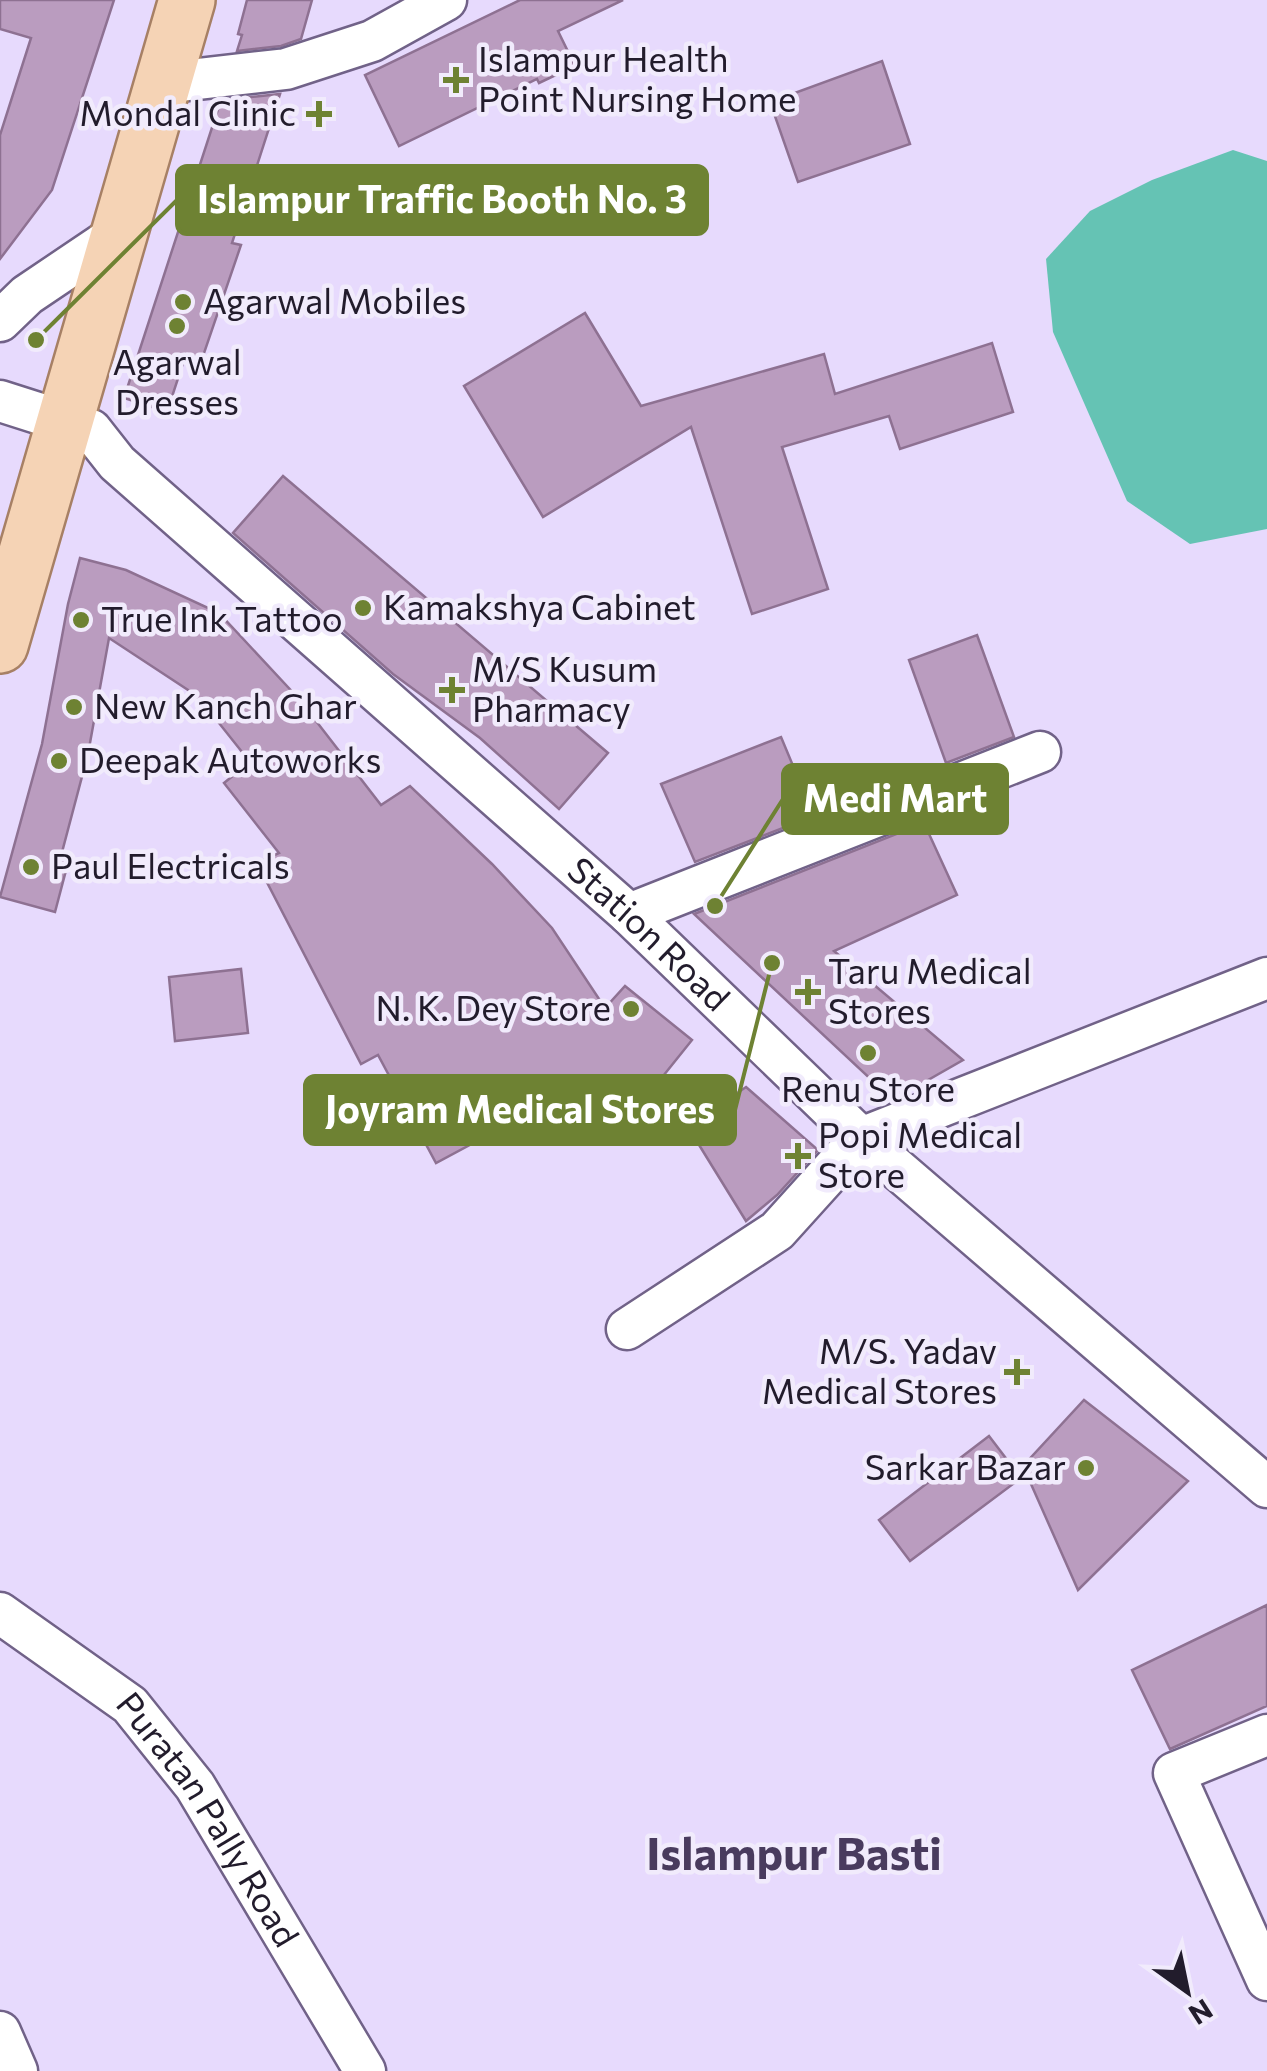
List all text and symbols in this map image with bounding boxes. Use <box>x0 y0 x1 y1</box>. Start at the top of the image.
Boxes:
place label: Islampur Health Point Nursing Home <box>478 36 796 119</box>
marker: Islampur Health Point Nursing Home <box>443 67 469 93</box>
place label: Mondal Clinic <box>79 90 296 133</box>
marker: Mondal Clinic <box>306 101 332 127</box>
callout: Islampur Traffic Booth No. 3 <box>177 166 707 234</box>
text: Islampur Traffic Booth No. 3 <box>197 174 687 221</box>
place label: Agarwal Mobiles <box>203 278 466 321</box>
marker: Agarwal Mobiles <box>172 291 194 313</box>
marker: Agarwal Dresses <box>166 315 188 337</box>
place label: Agarwal Dresses <box>112 339 242 422</box>
place label: Kamakshya Cabinet <box>383 584 696 627</box>
place label: True Ink Tattoo <box>101 596 343 639</box>
marker: Kamakshya Cabinet <box>352 597 374 619</box>
marker: True Ink Tattoo <box>70 609 92 631</box>
place label: M/S Kusum Pharmacy <box>472 646 657 729</box>
marker: M/S Kusum Pharmacy <box>441 679 463 701</box>
place label: New Kanch Ghar <box>94 683 357 726</box>
marker: New Kanch Ghar <box>63 696 85 718</box>
place label: Deepak Autoworks <box>79 737 381 780</box>
marker: Deepak Autoworks <box>48 750 70 772</box>
callout: Medi Mart <box>783 765 1007 833</box>
text: Medi Mart <box>803 773 987 820</box>
place label: Paul Electricals <box>51 843 290 886</box>
street label: Station Road <box>560 847 740 1019</box>
marker: Paul Electricals <box>20 856 42 878</box>
place label: Taru Medical Stores <box>828 948 1032 1031</box>
marker: Taru Medical Stores <box>797 981 819 1003</box>
place label: N. K. Dey Store <box>376 985 611 1028</box>
marker: N. K. Dey Store <box>620 998 642 1020</box>
marker: Renu Store <box>857 1042 879 1064</box>
place label: Renu Store <box>781 1066 955 1109</box>
callout: Joyram Medical Stores <box>305 1076 735 1144</box>
text: Joyram Medical Stores <box>325 1084 715 1131</box>
place label: Popi Medical Store <box>818 1112 1022 1195</box>
marker: Popi Medical Store <box>787 1145 809 1167</box>
place label: M/S. Yadav Medical Stores <box>762 1328 997 1411</box>
marker: M/S. Yadav Medical Stores <box>1006 1361 1028 1383</box>
place label: Sarkar Bazar <box>865 1444 1066 1487</box>
marker: Sarkar Bazar <box>1075 1457 1097 1479</box>
street label: Puratan Pally Road <box>109 1682 310 1953</box>
district label: Islampur Basti <box>646 1824 942 1879</box>
north arrow <box>1137 1941 1237 2041</box>
text: N <box>1183 1993 1219 2033</box>

